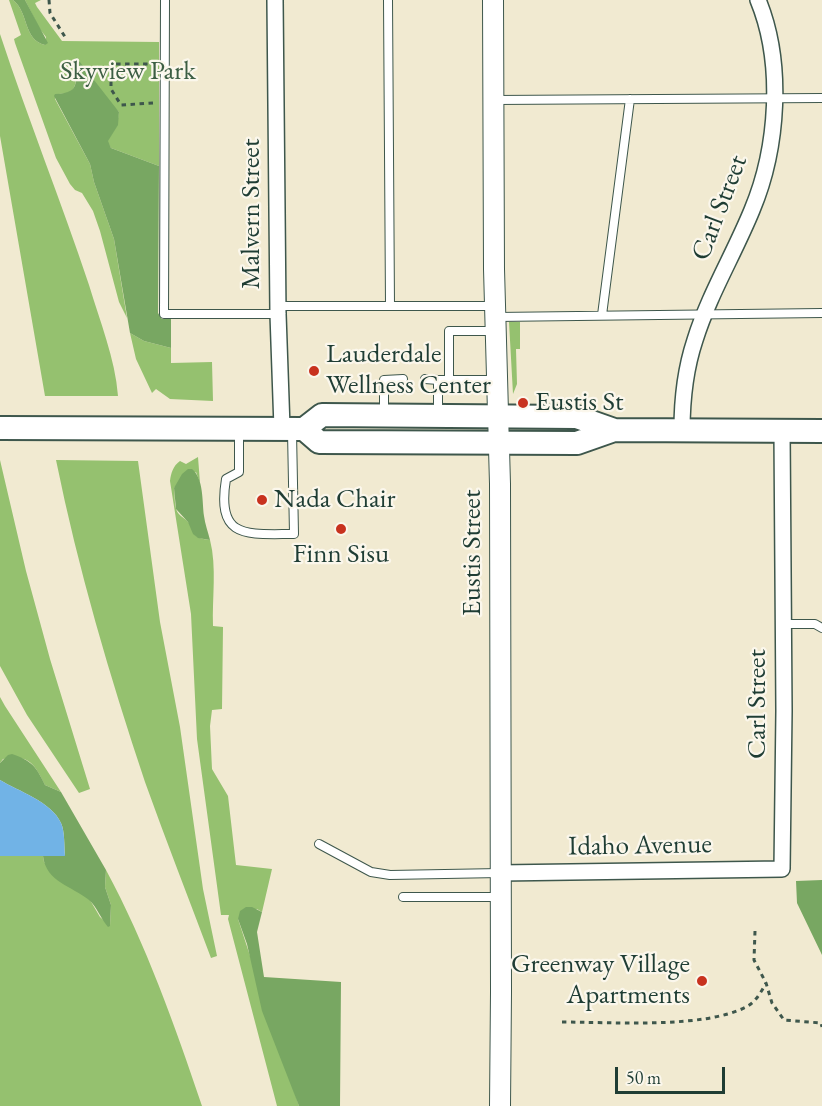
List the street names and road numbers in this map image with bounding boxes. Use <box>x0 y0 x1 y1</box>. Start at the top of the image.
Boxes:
street label: Malvern Street <box>236 139 268 289</box>
street label: Carl Street <box>685 151 755 265</box>
street label: Eustis Street <box>457 490 489 616</box>
street label: Carl Street <box>742 649 774 759</box>
street label: Idaho Avenue <box>568 829 712 863</box>

